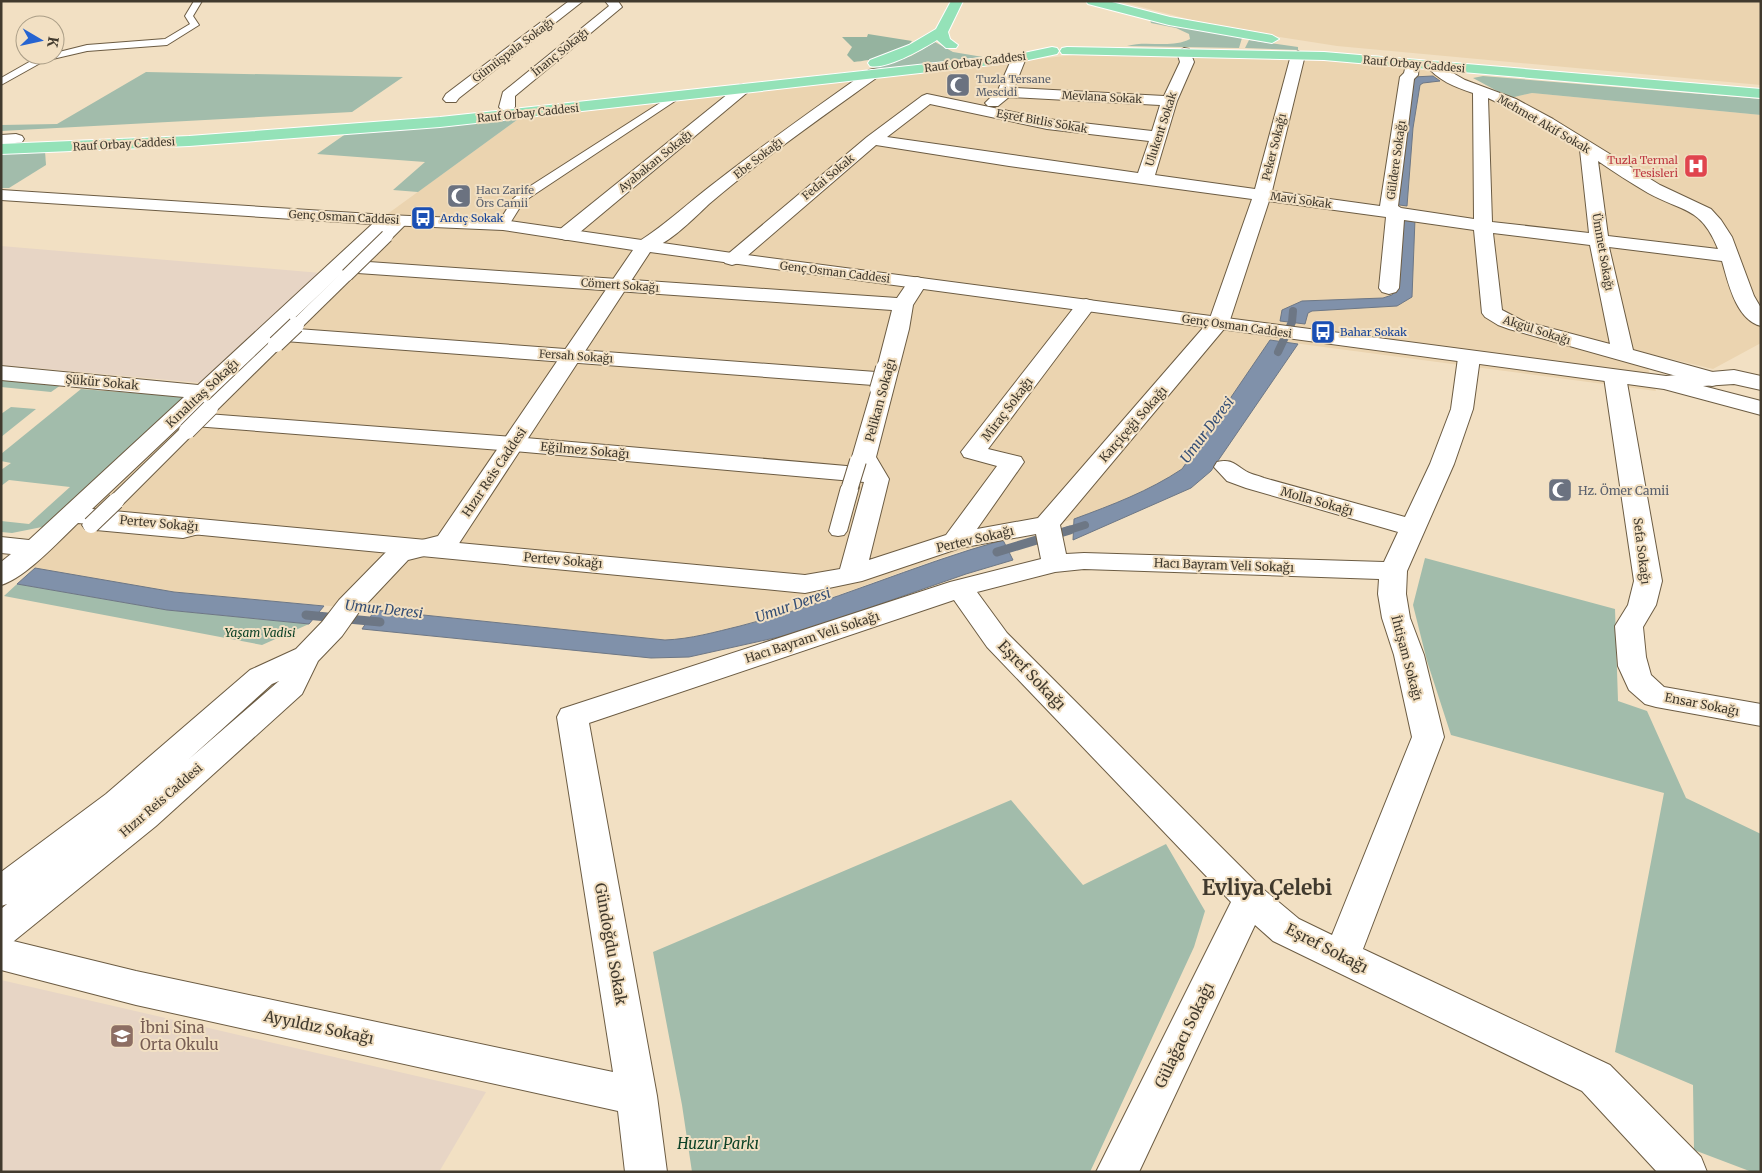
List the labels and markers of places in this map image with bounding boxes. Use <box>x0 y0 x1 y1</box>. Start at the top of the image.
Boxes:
mosque icon: Tuzla Tersane Mescidi <box>945 72 971 98</box>
place label: Tuzla Tersane Mescidi <box>976 72 1051 99</box>
place label: Tuzla Termal Tesisleri <box>1607 153 1679 180</box>
hospital icon: Tuzla Termal Tesisleri <box>1683 153 1709 179</box>
mosque icon: Hacı Zarife Örs Camii <box>446 183 472 209</box>
place label: Hacı Zarife Örs Camii <box>476 183 534 210</box>
bus stop icon: Ardıç Sokak <box>410 205 436 231</box>
place label: Ardıç Sokak <box>439 211 504 225</box>
bus stop icon: Bahar Sokak <box>1310 319 1336 345</box>
place label: Bahar Sokak <box>1340 325 1407 339</box>
mosque icon: Hz. Ömer Camii <box>1547 477 1573 503</box>
place label: Hz. Ömer Camii <box>1578 483 1669 498</box>
place label: İbni Sina Orta Okulu <box>140 1018 219 1054</box>
school or university icon: İbni Sina Orta Okulu <box>109 1023 135 1049</box>

